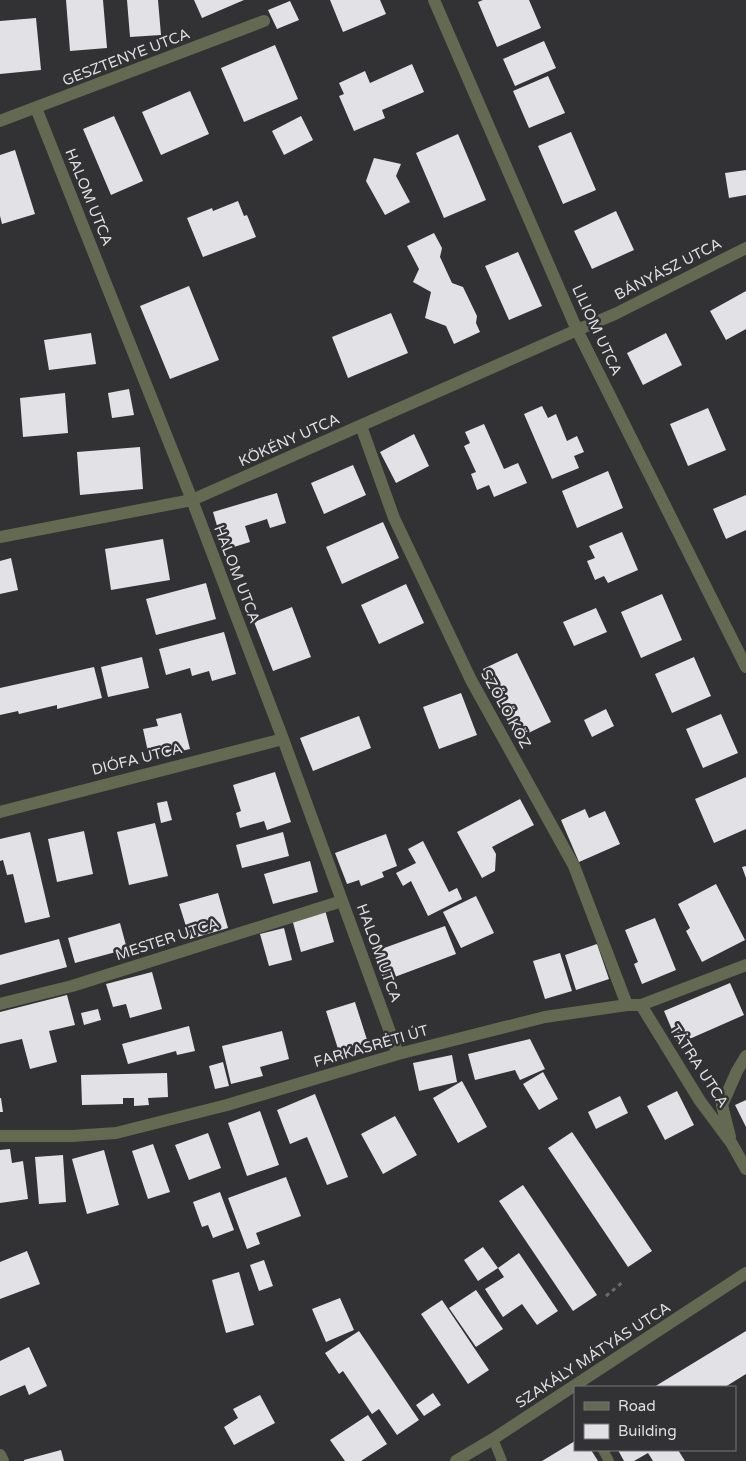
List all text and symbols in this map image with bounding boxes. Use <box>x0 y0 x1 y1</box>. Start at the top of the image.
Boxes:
street label: GESZTENYE UTCA <box>60 24 192 90</box>
street label: HALOM UTCA <box>61 146 117 248</box>
street label: BÁNYÁSZ UTCA <box>611 234 725 304</box>
street label: LILIOM UTCA <box>568 282 626 378</box>
street label: KÖKÉNY UTCA <box>236 410 342 470</box>
street label: HALOM UTCA <box>210 522 264 626</box>
street label: SZŐLŐ KÖZ <box>477 667 535 751</box>
street label: DIÓFA UTCA <box>90 739 184 779</box>
street label: HALOM UTCA <box>353 901 405 1005</box>
street label: MESTER UTCA <box>113 914 221 964</box>
street label: FARKASRÉTI ÚT <box>312 1021 430 1071</box>
street label: TÁTRA UTCA <box>666 1021 732 1111</box>
street label: SZAKÁLY MÁTYÁS UTCA <box>512 1298 674 1412</box>
legend <box>574 1386 736 1451</box>
text: Road <box>618 1397 656 1415</box>
text: Building <box>618 1422 677 1440</box>

